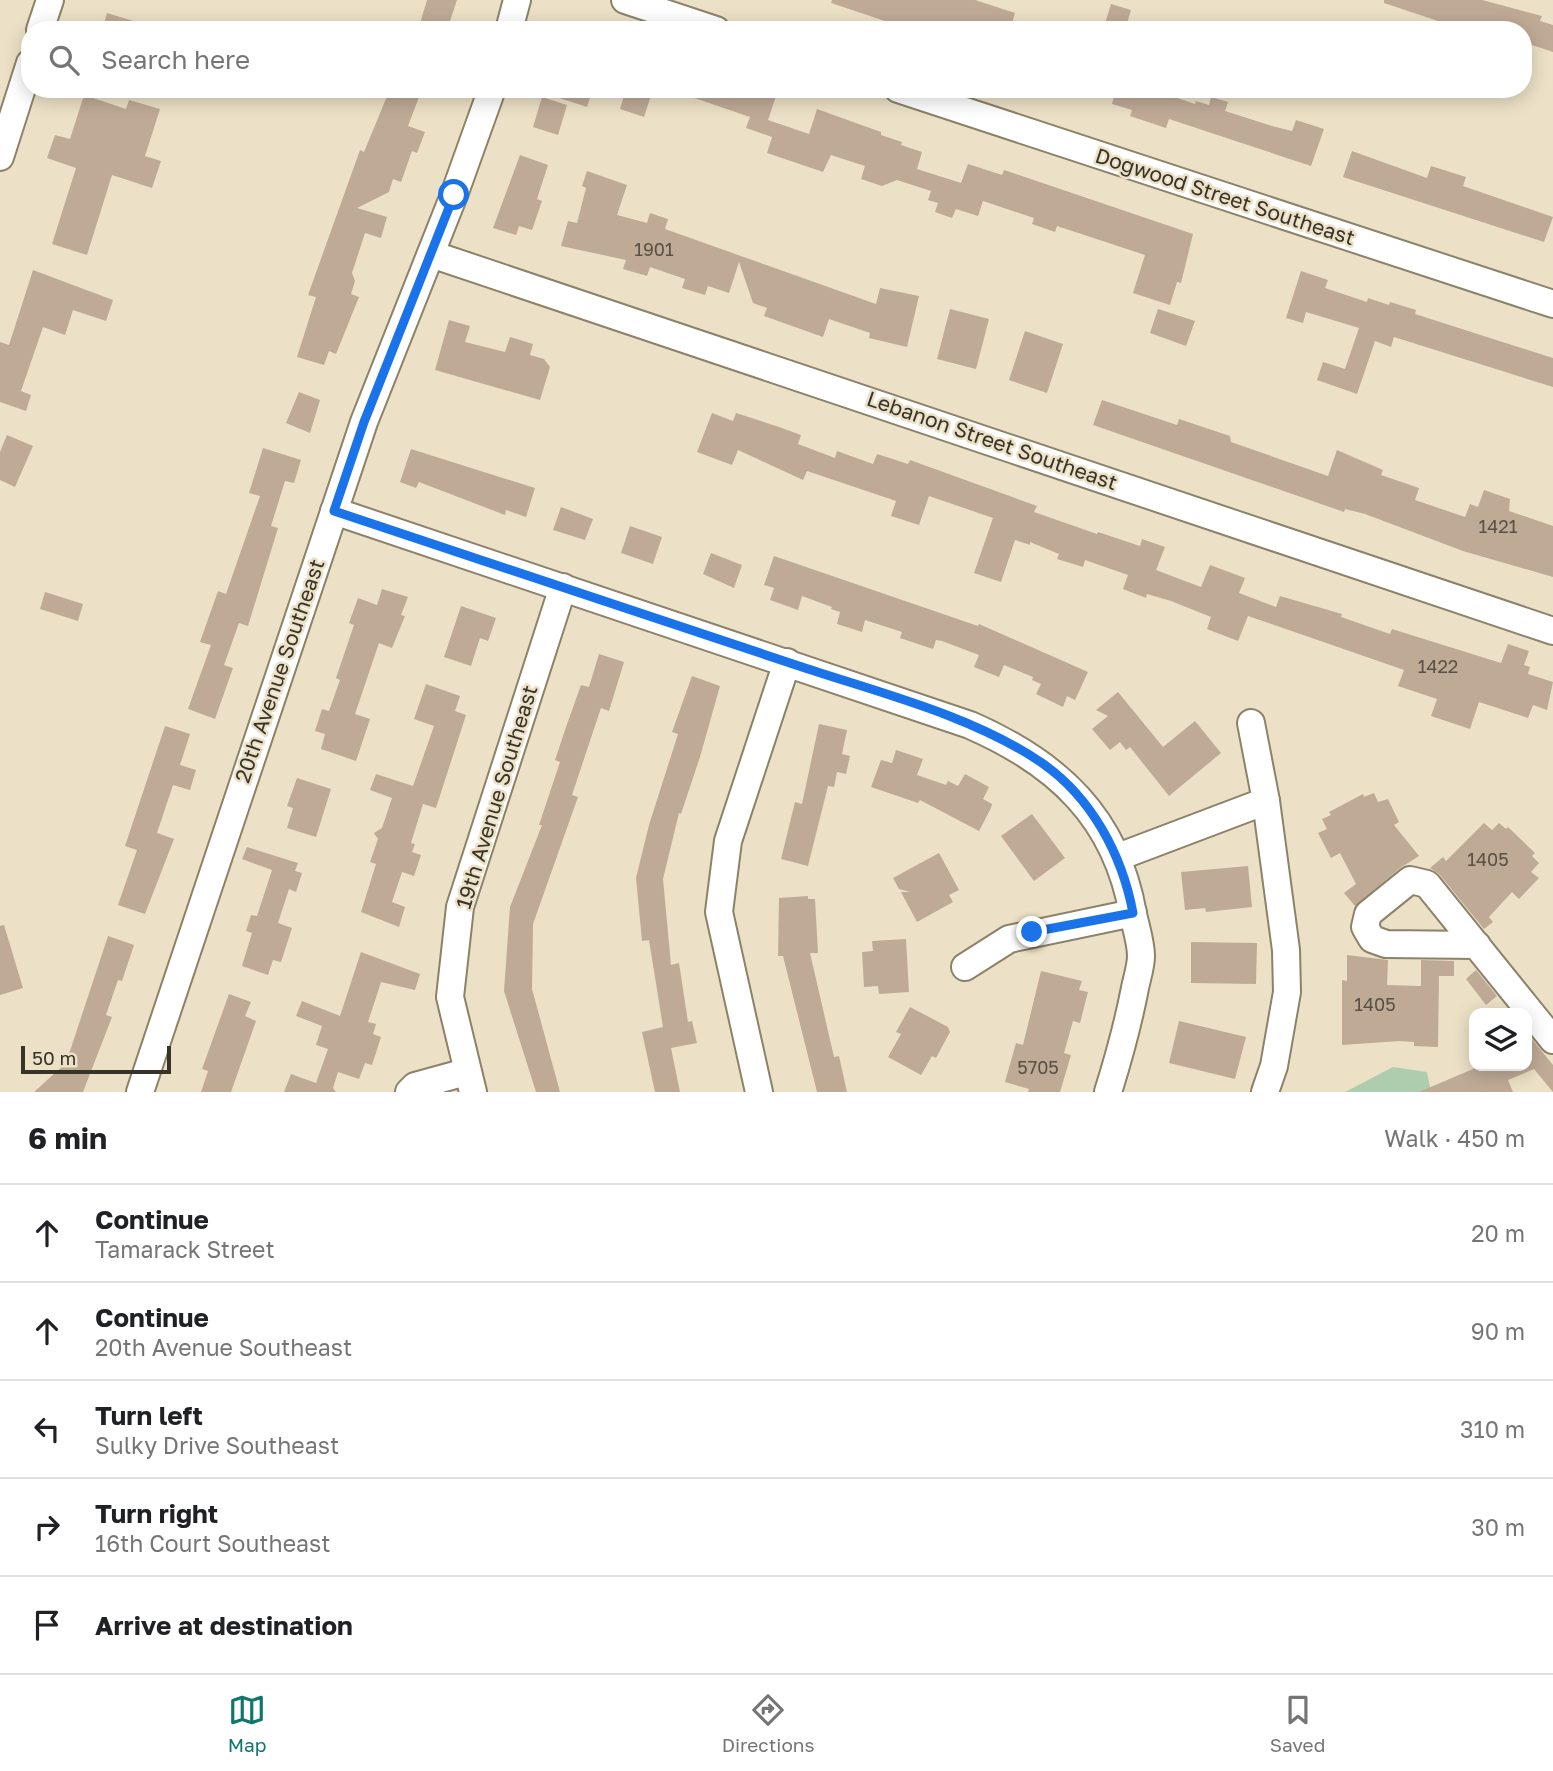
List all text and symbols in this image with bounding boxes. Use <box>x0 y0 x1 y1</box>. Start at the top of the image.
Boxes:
search box <box>21 21 1532 98</box>
icon: search <box>45 41 83 79</box>
text: Search here <box>101 44 250 75</box>
street label: Dogwood Street Southeast <box>1092 142 1358 250</box>
route start <box>438 179 469 210</box>
house number: 1901 <box>634 238 674 260</box>
street label: Lebanon Street Southeast <box>864 385 1121 495</box>
house number: 1421 <box>1479 515 1518 537</box>
street label: 20th Avenue Southeast <box>229 555 330 786</box>
house number: 1422 <box>1418 655 1458 677</box>
street label: 19th Avenue Southeast <box>450 682 542 912</box>
house number: 1405 <box>1467 848 1509 870</box>
route end <box>1016 916 1047 947</box>
house number: 1405 <box>1354 993 1396 1015</box>
map controls <box>1469 1008 1532 1071</box>
button: layers <box>1469 1008 1532 1071</box>
scale bar <box>21 1043 172 1075</box>
text: 50 m <box>32 1046 76 1069</box>
house number: 5705 <box>1017 1056 1059 1078</box>
text: 6 min <box>28 1120 107 1156</box>
text: Walk · 450 m <box>1384 1124 1525 1152</box>
text: Continue <box>95 1204 209 1235</box>
icon: ahead <box>28 1214 66 1252</box>
text: 20 m <box>1471 1219 1525 1247</box>
text: Tamarack Street <box>95 1235 275 1263</box>
text: Continue <box>95 1302 209 1333</box>
icon: ahead <box>28 1312 66 1350</box>
text: 90 m <box>1471 1317 1525 1345</box>
text: 20th Avenue Southeast <box>95 1333 352 1361</box>
text: Turn left <box>95 1400 203 1431</box>
icon: left <box>28 1410 66 1448</box>
text: 310 m <box>1460 1415 1525 1443</box>
text: Sulky Drive Southeast <box>95 1431 339 1459</box>
text: Turn right <box>95 1498 218 1529</box>
icon: right <box>28 1508 66 1546</box>
text: 30 m <box>1471 1513 1525 1541</box>
text: 16th Court Southeast <box>95 1529 330 1557</box>
icon: arrive <box>28 1606 66 1644</box>
text: Arrive at destination <box>95 1610 353 1641</box>
tab: Map <box>228 1691 266 1756</box>
tab: Directions <box>722 1691 815 1756</box>
tab: Saved <box>1270 1691 1325 1756</box>

